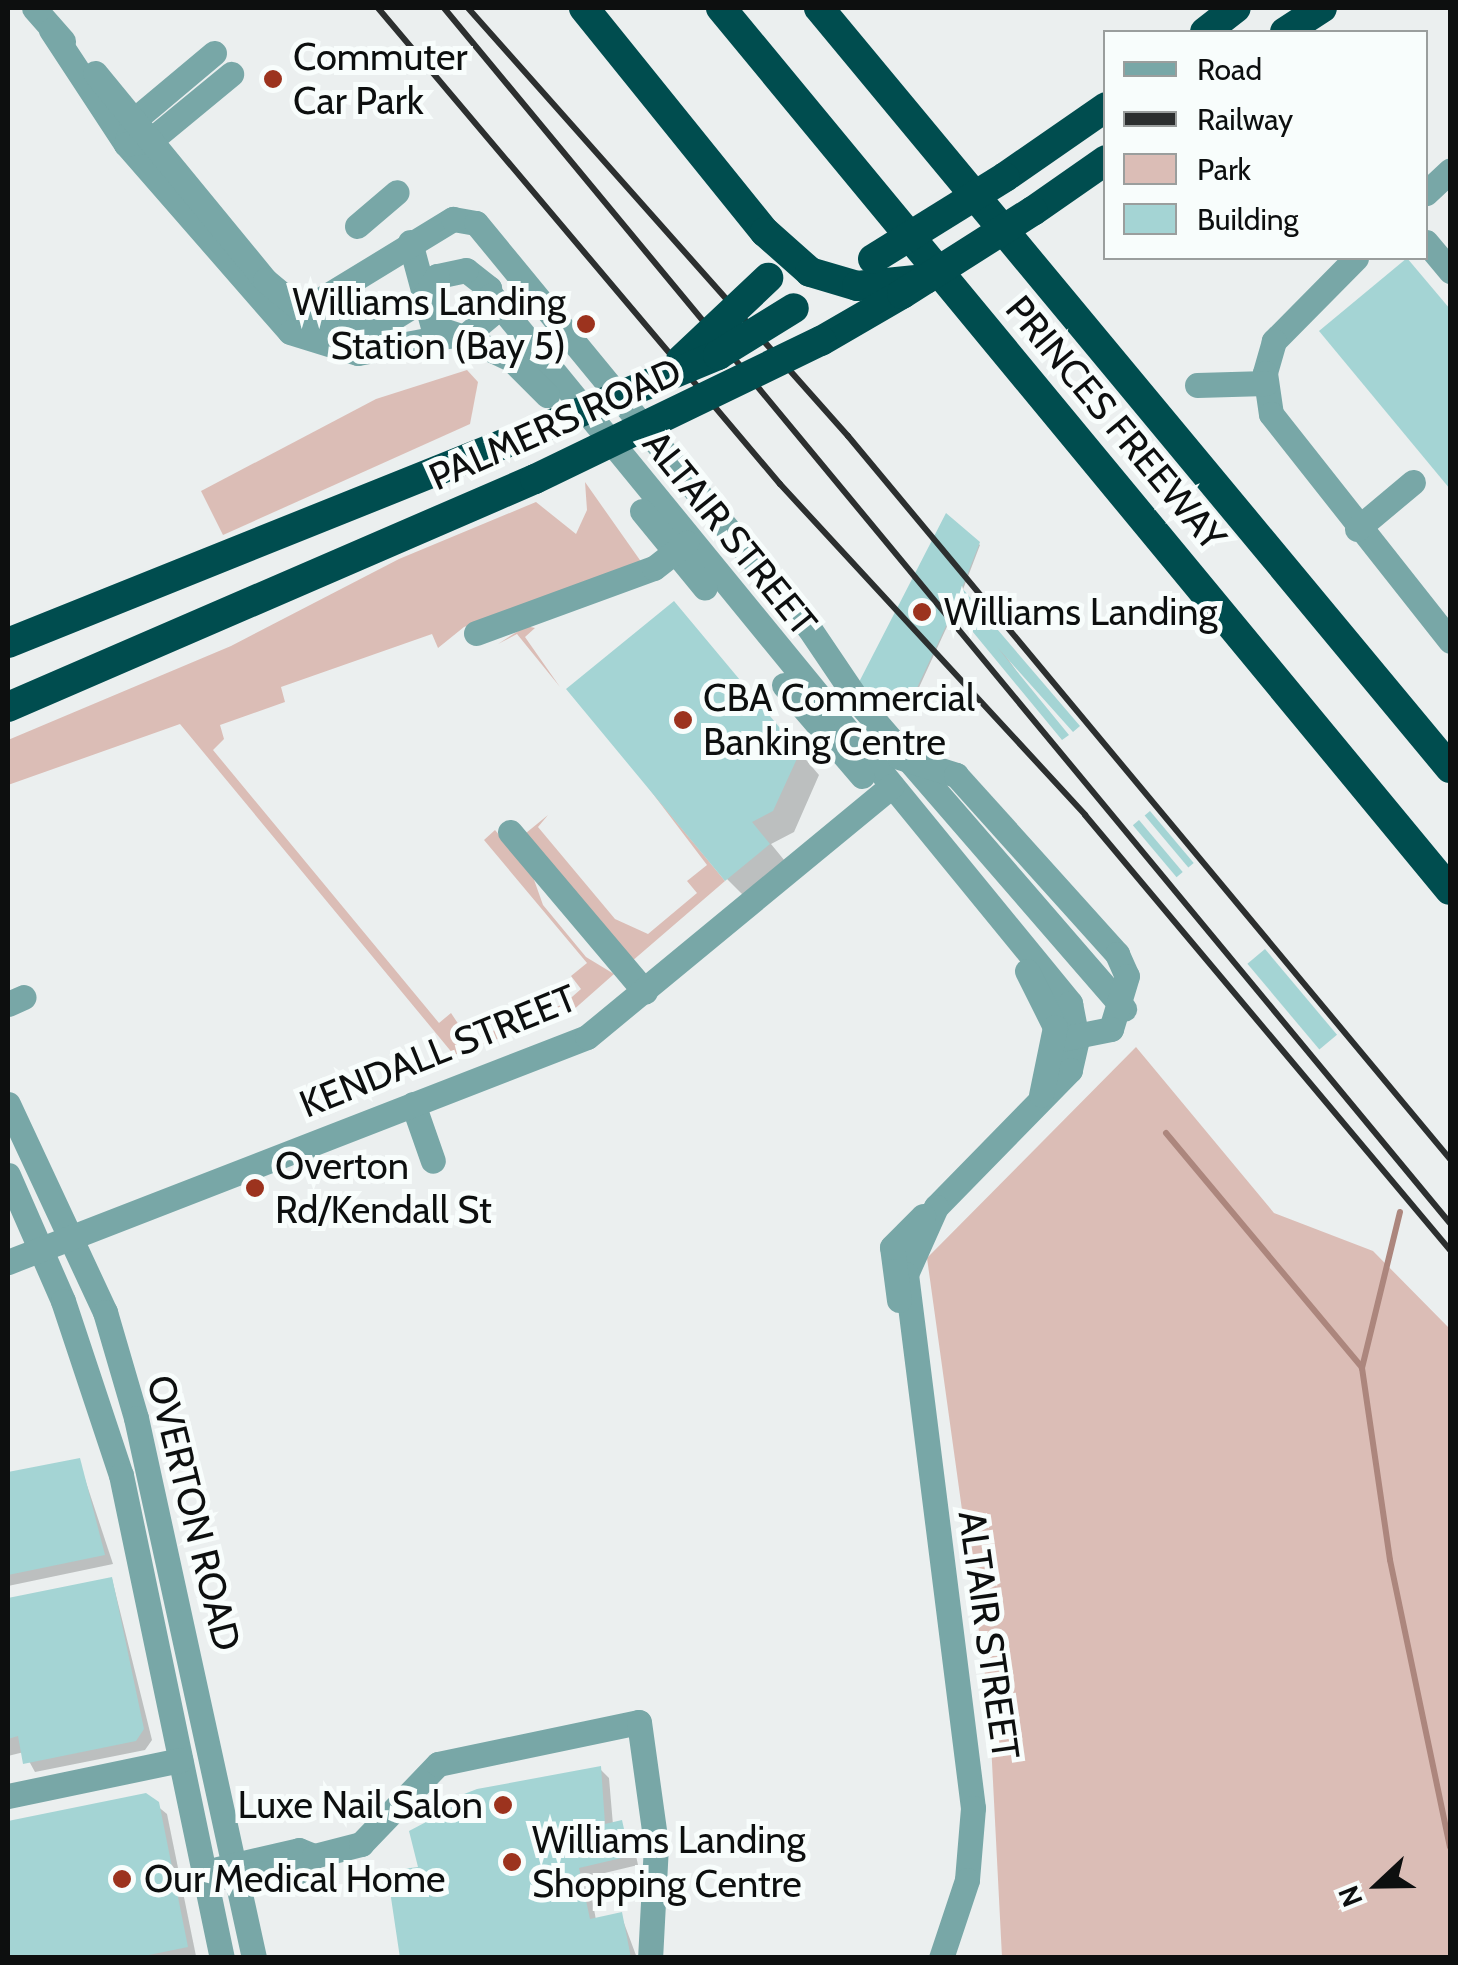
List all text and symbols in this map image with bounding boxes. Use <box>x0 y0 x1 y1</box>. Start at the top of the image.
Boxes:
legend <box>1103 30 1428 260</box>
place label: Commuter Car Park <box>293 34 467 123</box>
text: Road <box>1197 51 1262 88</box>
marker: Commuter Car Park <box>262 68 284 90</box>
text: Railway <box>1197 101 1293 138</box>
text: Park <box>1197 151 1251 188</box>
text: Building <box>1197 201 1299 238</box>
place label: Williams Landing Station (Bay 5) <box>293 279 566 368</box>
street label: PRINCES FREEWAY <box>996 286 1236 560</box>
marker: Williams Landing Station (Bay 5) <box>575 313 597 335</box>
street label: PALMERS ROAD <box>422 348 688 500</box>
street label: ALTAIR STREET <box>633 421 827 645</box>
place label: Williams Landing <box>944 589 1217 635</box>
marker: Williams Landing <box>909 599 935 625</box>
place label: CBA Commercial Banking Centre <box>703 675 975 764</box>
marker: CBA Commercial Banking Centre <box>672 709 694 731</box>
street label: KENDALL STREET <box>293 975 583 1127</box>
place label: Overton Rd/Kendall St <box>275 1143 492 1232</box>
marker: Overton Rd/Kendall St <box>244 1177 266 1199</box>
street label: OVERTON ROAD <box>138 1371 250 1655</box>
street label: ALTAIR STREET <box>949 1508 1029 1762</box>
place label: Luxe Nail Salon <box>237 1782 483 1828</box>
marker: Luxe Nail Salon <box>492 1794 514 1816</box>
place label: Williams Landing Shopping Centre <box>532 1817 805 1906</box>
north arrow <box>1328 1835 1428 1935</box>
marker: Williams Landing Shopping Centre <box>501 1851 523 1873</box>
place label: Our Medical Home <box>144 1856 446 1902</box>
marker: Our Medical Home <box>109 1866 135 1892</box>
text: N <box>1331 1881 1370 1912</box>

